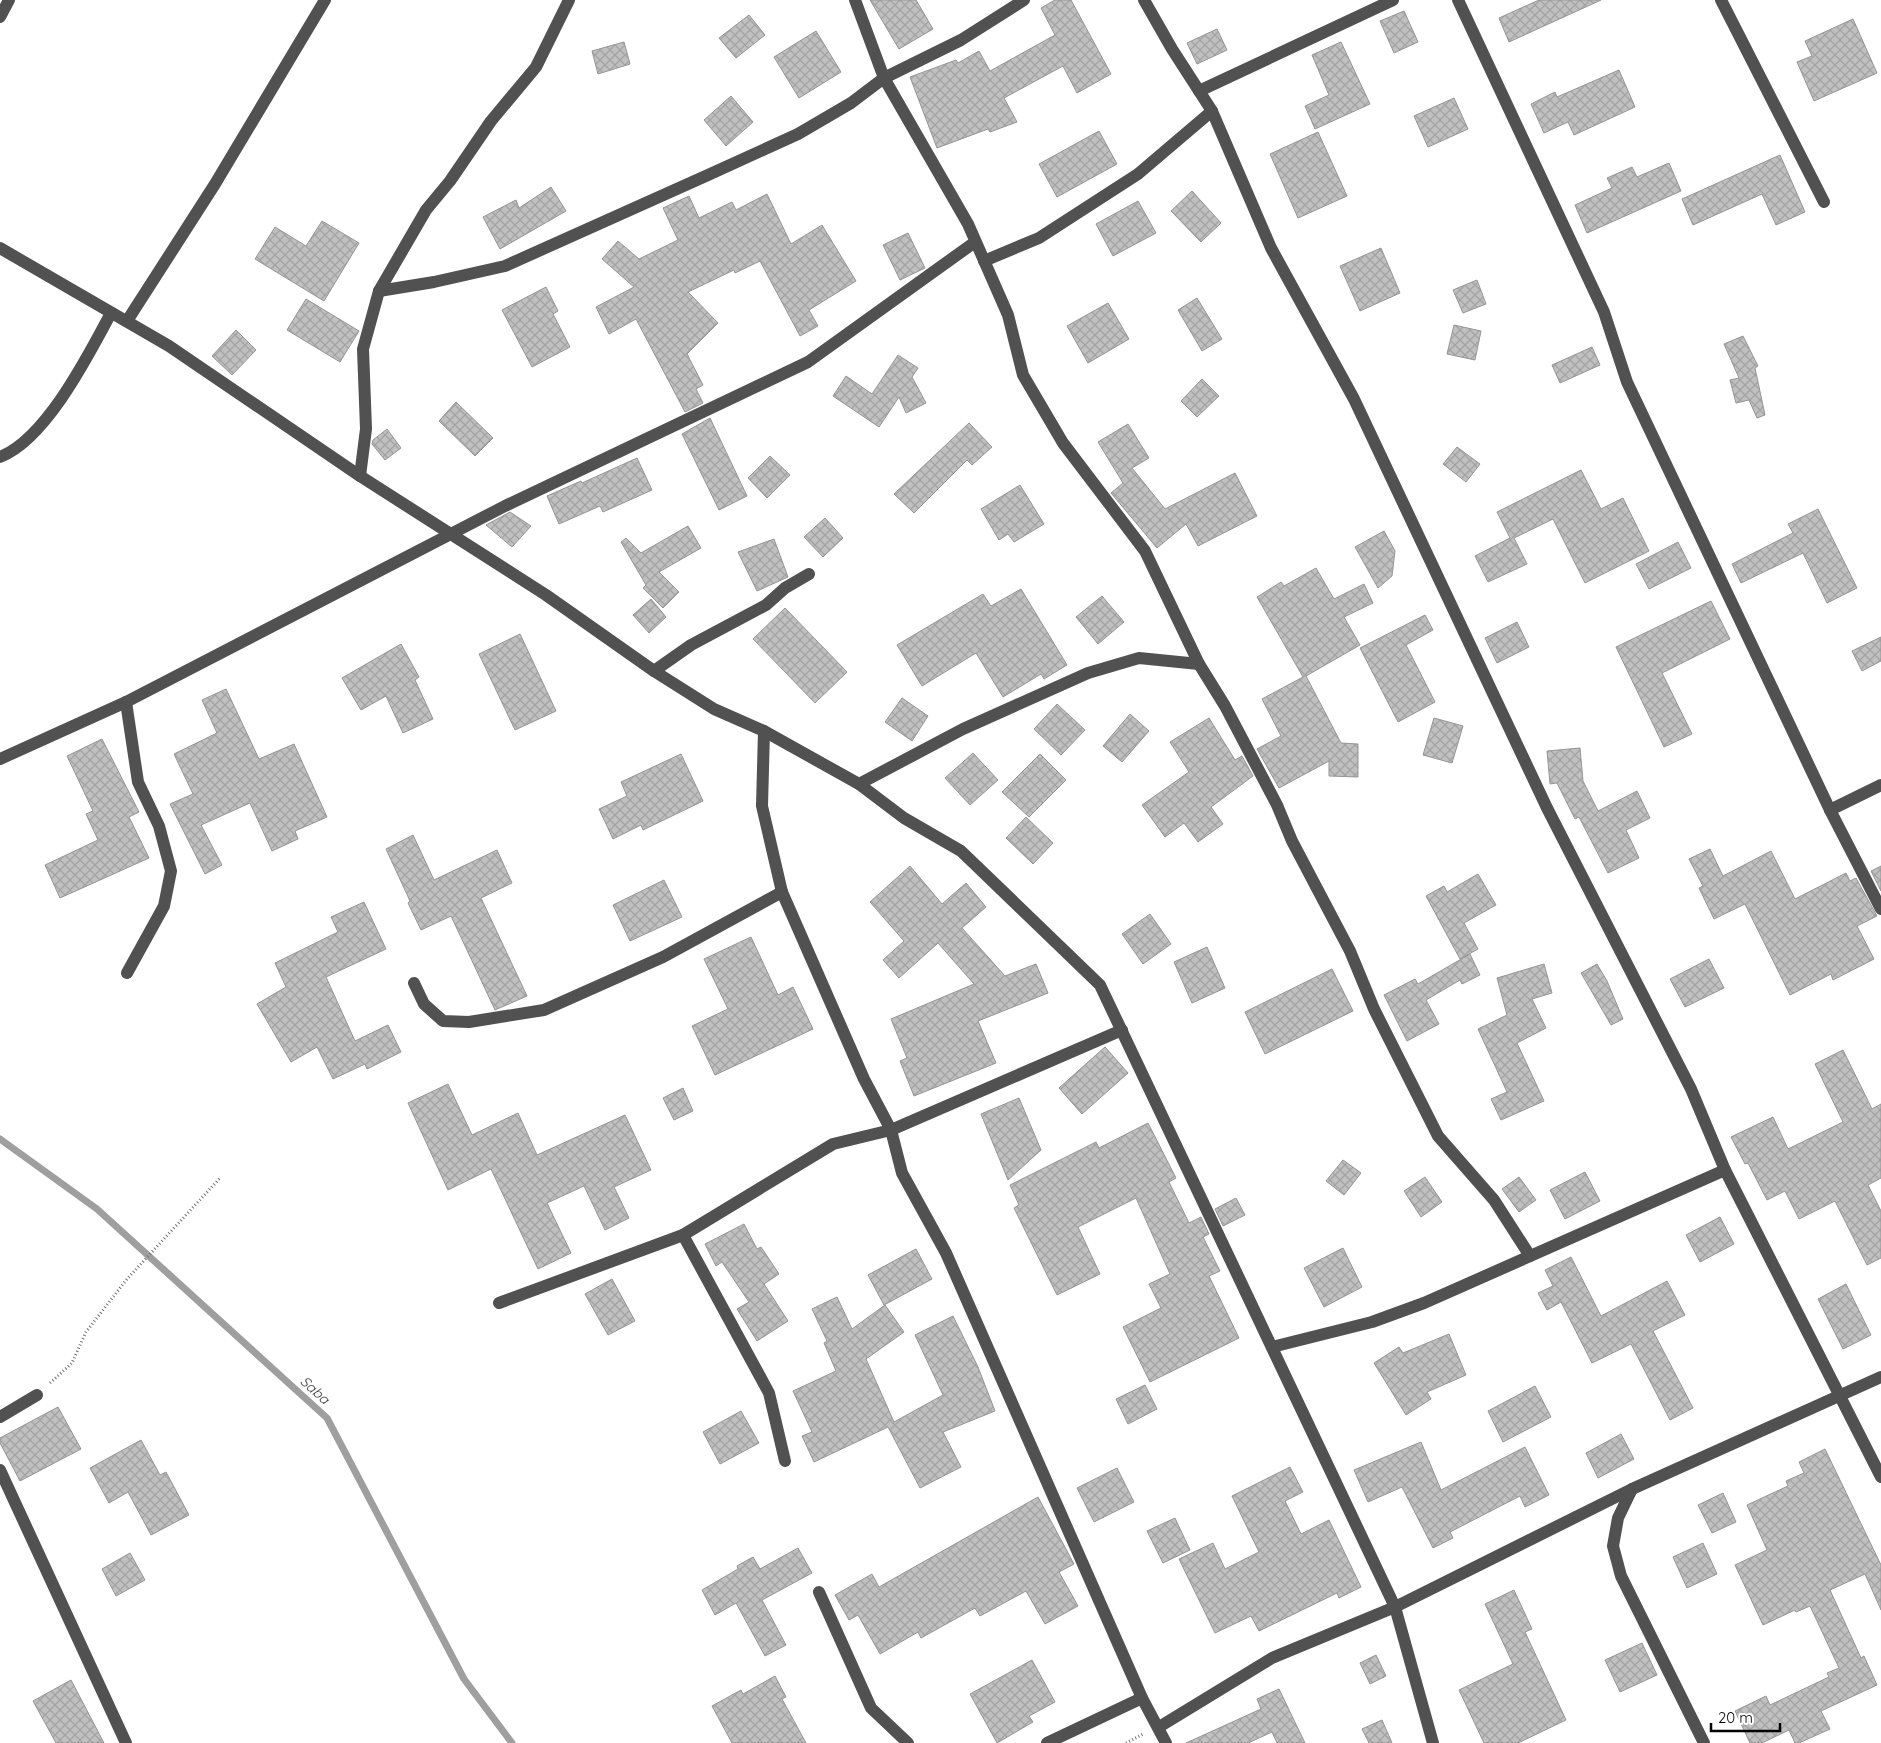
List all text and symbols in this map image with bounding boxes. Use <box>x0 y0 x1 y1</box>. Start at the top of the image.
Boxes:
water label: Saba <box>297 1372 335 1409</box>
scale bar <box>1711 1700 1780 1732</box>
text: 20 m <box>1718 1708 1753 1727</box>

